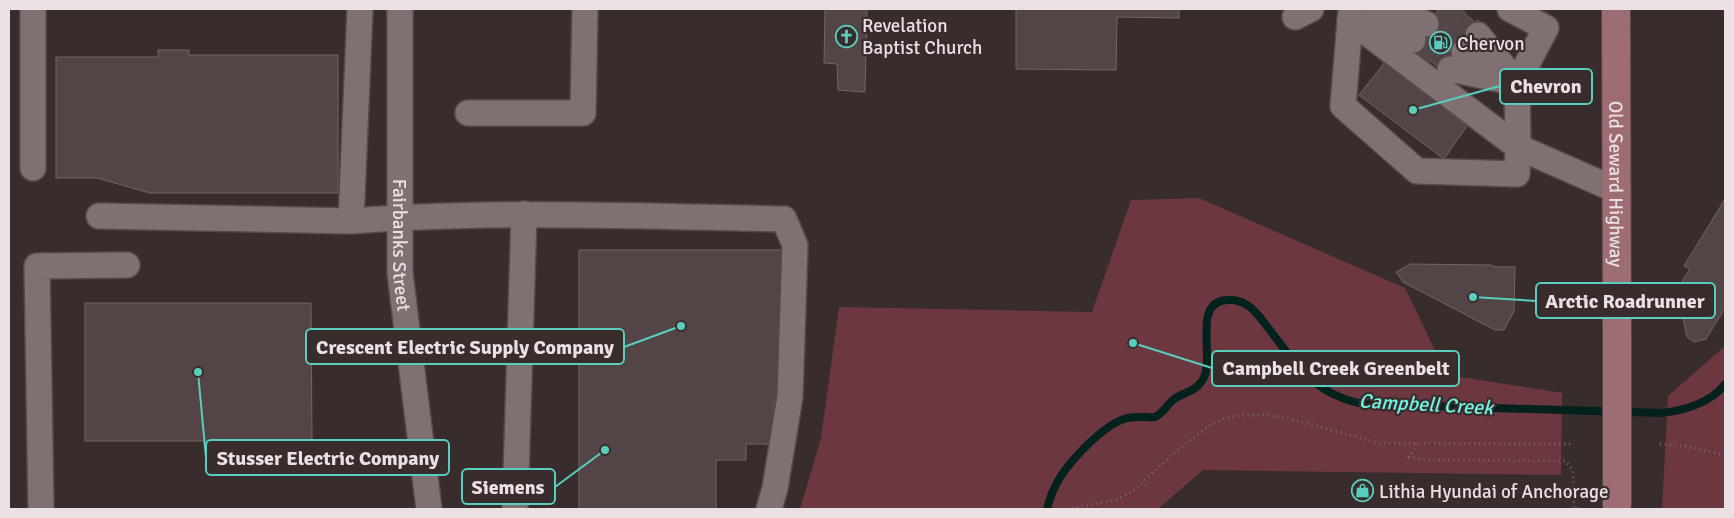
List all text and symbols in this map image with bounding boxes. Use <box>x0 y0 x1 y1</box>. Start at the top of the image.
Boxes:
place label: Revelation Baptist Church <box>862 14 982 60</box>
church icon: Revelation Baptist Church <box>834 24 858 48</box>
fuel station icon: Chervon <box>1429 31 1453 55</box>
place label: Chervon <box>1457 32 1525 56</box>
callout: Chevron <box>1500 69 1592 104</box>
text: Chevron <box>1510 74 1582 99</box>
street label: Old Seward Highway <box>1603 101 1628 267</box>
street label: Fairbanks Street <box>387 179 416 313</box>
callout: Arctic Roadrunner <box>1536 283 1715 318</box>
text: Arctic Roadrunner <box>1545 289 1705 314</box>
callout: Crescent Electric Supply Company <box>306 329 624 364</box>
text: Crescent Electric Supply Company <box>316 335 614 360</box>
callout: Campbell Creek Greenbelt <box>1212 351 1459 386</box>
text: Campbell Creek Greenbelt <box>1223 356 1450 381</box>
water label: Campbell Creek <box>1358 389 1496 421</box>
callout: Stusser Electric Company <box>206 440 449 475</box>
text: Stusser Electric Company <box>217 446 439 471</box>
callout: Siemens <box>462 469 555 504</box>
text: Siemens <box>472 475 545 500</box>
shop icon: Lithia Hyundai of Anchorage <box>1351 479 1375 503</box>
place label: Lithia Hyundai of Anchorage <box>1379 480 1609 504</box>

